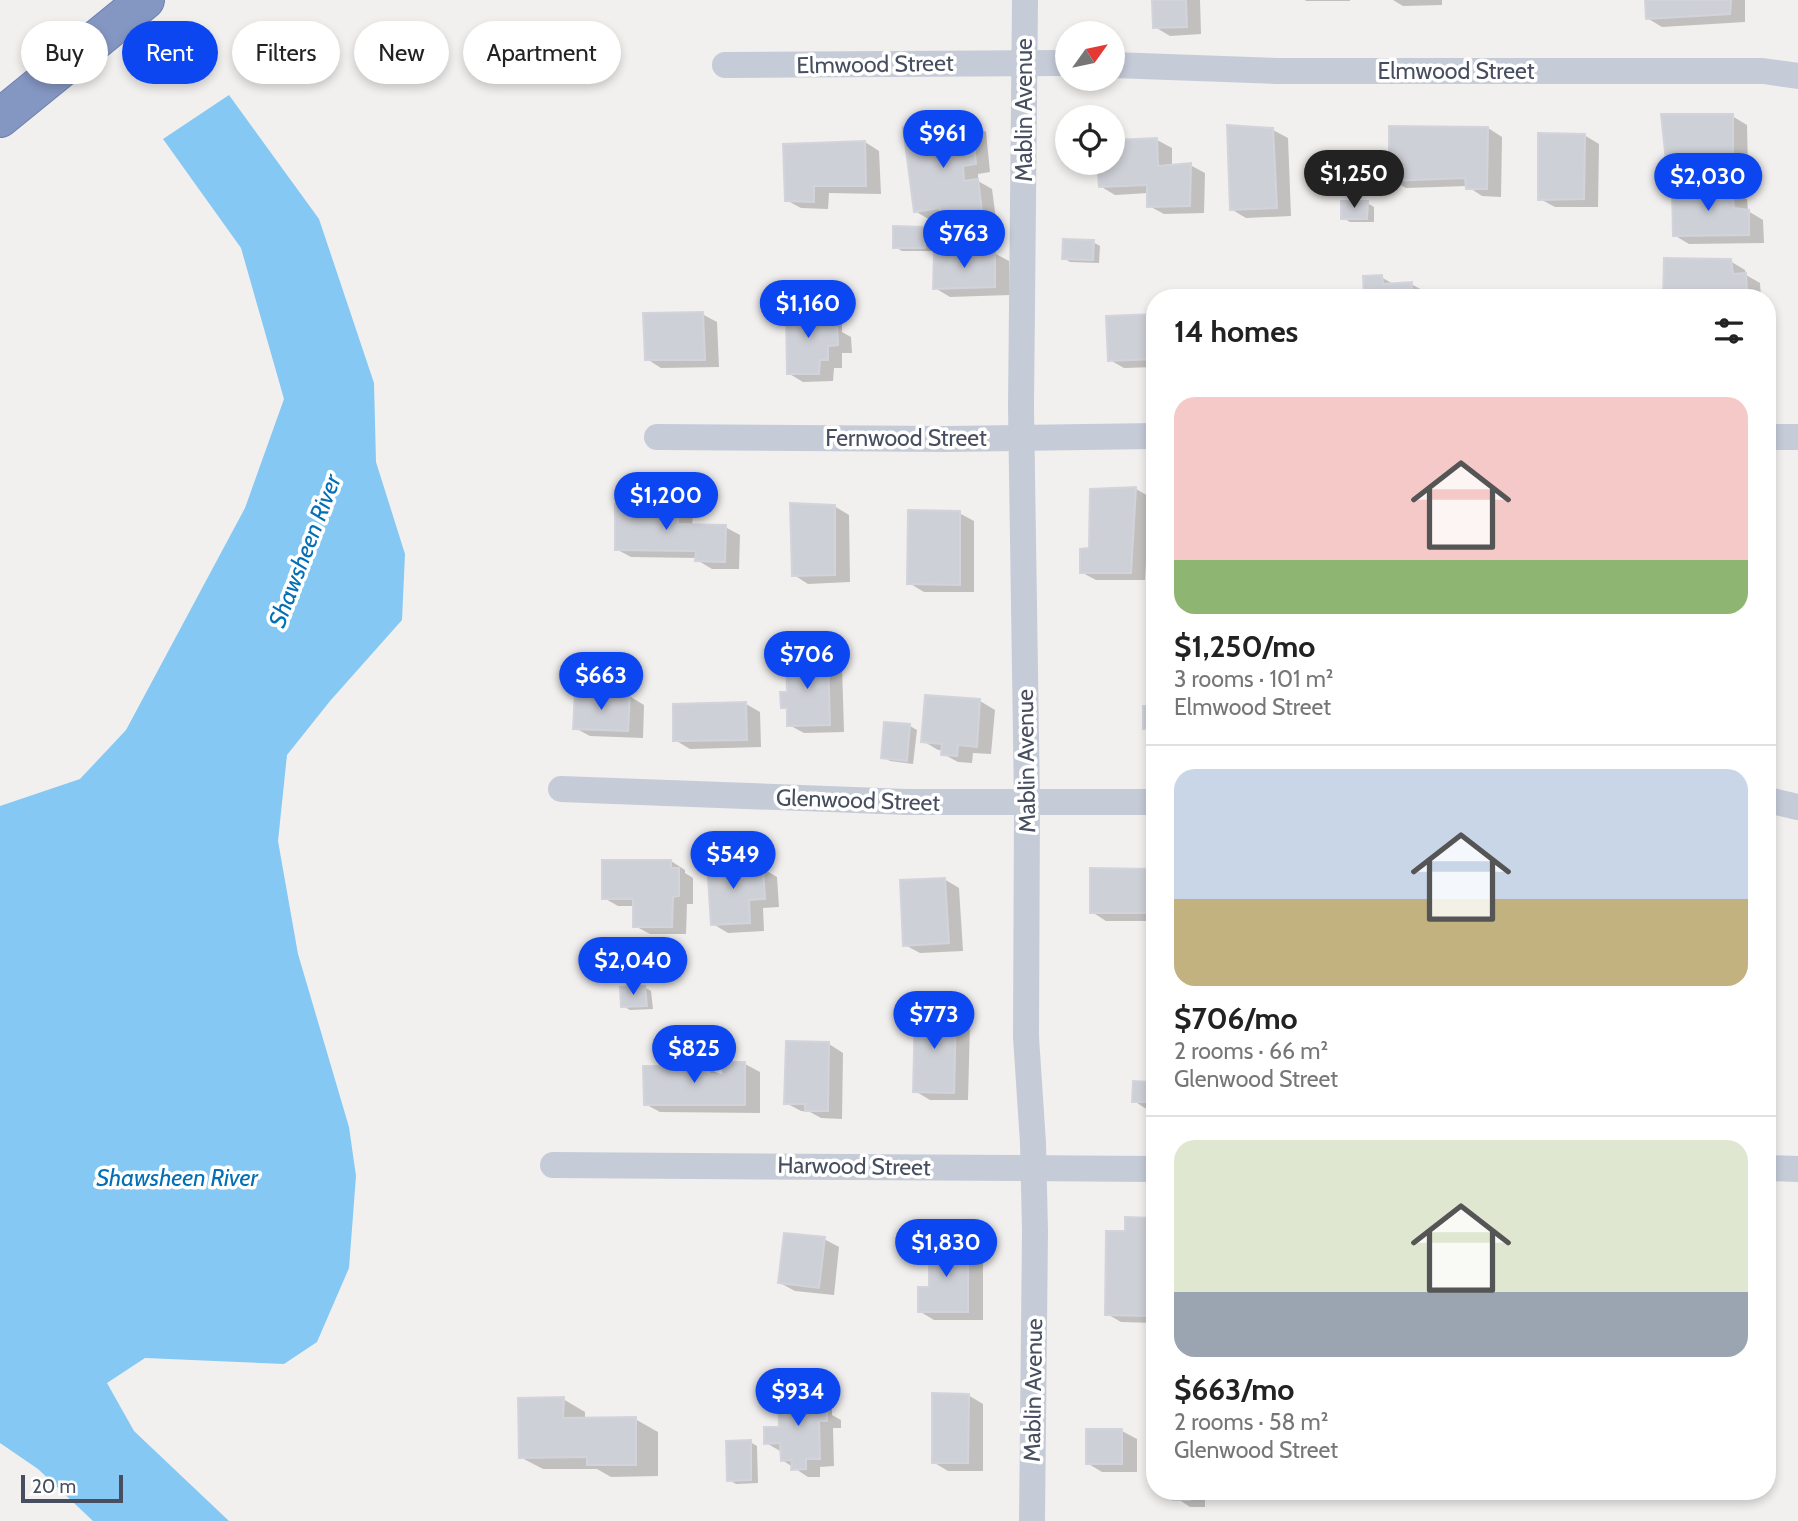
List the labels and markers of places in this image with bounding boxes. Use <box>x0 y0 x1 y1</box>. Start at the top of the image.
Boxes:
pin: $961 <box>902 110 984 170</box>
pin: $1,250 <box>1297 150 1411 210</box>
pin: $2,030 <box>1651 154 1765 213</box>
pin: $763 <box>923 210 1005 270</box>
pin: $1,160 <box>751 280 865 340</box>
pin: $1,200 <box>609 472 723 532</box>
pin: $706 <box>766 632 848 691</box>
pin: $663 <box>560 652 642 712</box>
pin: $549 <box>692 832 774 891</box>
pin: $2,040 <box>576 937 690 997</box>
pin: $773 <box>893 992 975 1051</box>
pin: $825 <box>653 1026 735 1085</box>
pin: $1,830 <box>889 1220 1003 1279</box>
pin: $934 <box>757 1368 839 1428</box>

